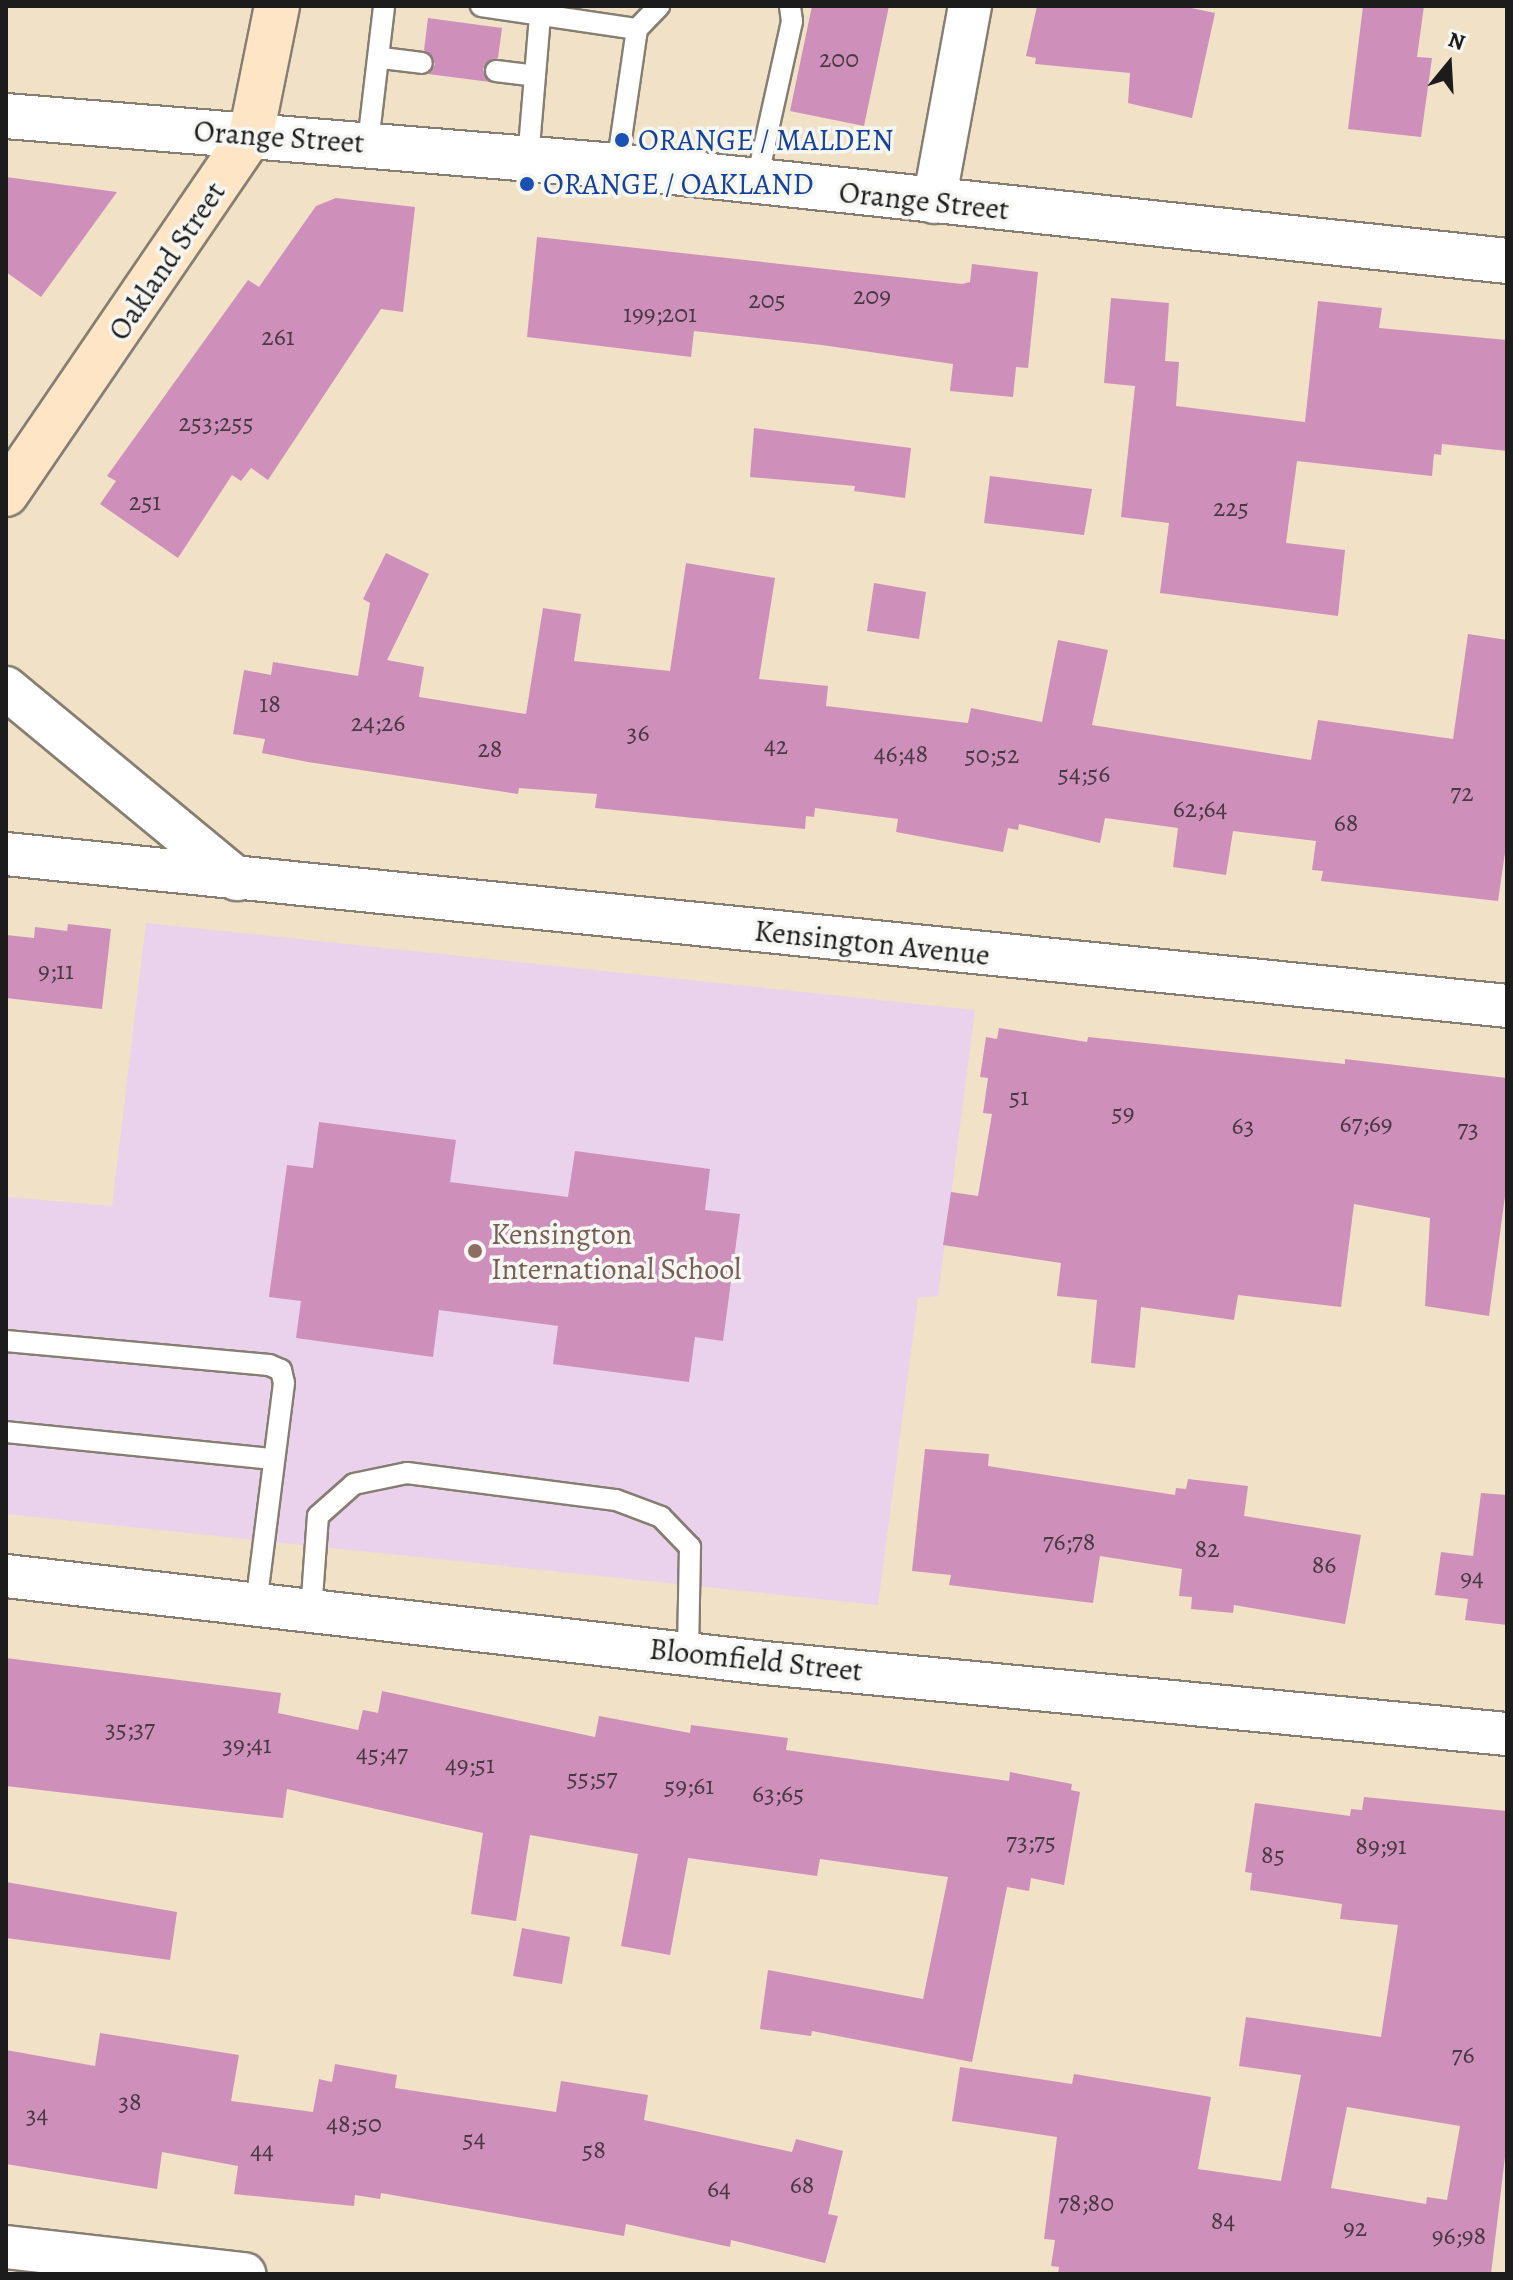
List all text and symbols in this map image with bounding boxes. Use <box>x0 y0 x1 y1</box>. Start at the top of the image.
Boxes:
north arrow <box>1409 24 1489 104</box>
text: N <box>1444 24 1469 58</box>
house number: 200 <box>819 43 859 75</box>
street label: Orange Street <box>193 113 365 161</box>
place label: ORANGE / MALDEN <box>638 122 894 158</box>
marker: ORANGE / MALDEN <box>613 131 631 149</box>
place label: ORANGE / OAKLAND <box>543 166 814 202</box>
street label: Orange Street <box>837 174 1011 228</box>
street label: Oakland Street <box>101 175 233 347</box>
marker: ORANGE / OAKLAND <box>518 175 536 193</box>
house number: 209 <box>853 280 891 312</box>
house number: 205 <box>748 284 786 316</box>
house number: 199;201 <box>623 298 697 330</box>
house number: 261 <box>261 321 295 353</box>
house number: 253;255 <box>178 407 254 439</box>
house number: 251 <box>129 486 161 518</box>
house number: 225 <box>1213 492 1249 524</box>
house number: 18 <box>259 688 281 720</box>
house number: 24;26 <box>351 707 405 739</box>
house number: 36 <box>627 717 649 749</box>
house number: 42 <box>764 730 788 762</box>
house number: 28 <box>478 733 502 765</box>
house number: 46;48 <box>874 738 928 770</box>
house number: 50;52 <box>965 739 1019 771</box>
house number: 54;56 <box>1058 758 1110 790</box>
house number: 72 <box>1450 777 1474 809</box>
house number: 62;64 <box>1173 793 1227 825</box>
house number: 68 <box>1334 807 1358 839</box>
street label: Kensington Avenue <box>753 913 991 973</box>
house number: 9;11 <box>38 955 74 987</box>
house number: 51 <box>1009 1081 1029 1113</box>
house number: 59 <box>1111 1097 1135 1129</box>
house number: 67;69 <box>1340 1108 1392 1140</box>
house number: 63 <box>1232 1110 1254 1142</box>
house number: 73 <box>1457 1113 1479 1145</box>
place label: Kensington International School <box>491 1216 741 1286</box>
marker: Kensington International School <box>466 1242 484 1260</box>
house number: 76;78 <box>1043 1526 1095 1558</box>
house number: 82 <box>1195 1533 1219 1565</box>
house number: 86 <box>1312 1549 1336 1581</box>
house number: 94 <box>1460 1562 1484 1594</box>
street label: Bloomfield Street <box>648 1631 864 1689</box>
house number: 35;37 <box>105 1713 155 1745</box>
house number: 39;41 <box>222 1729 272 1761</box>
house number: 45;47 <box>356 1738 408 1770</box>
house number: 49;51 <box>445 1749 495 1781</box>
house number: 55;57 <box>567 1762 617 1794</box>
house number: 59;61 <box>664 1770 714 1802</box>
house number: 63;65 <box>752 1778 804 1810</box>
house number: 73;75 <box>1006 1826 1056 1858</box>
house number: 89;91 <box>1355 1830 1407 1862</box>
house number: 85 <box>1261 1839 1285 1871</box>
house number: 76 <box>1452 2039 1474 2071</box>
house number: 38 <box>118 2086 142 2118</box>
house number: 34 <box>26 2099 48 2131</box>
house number: 48;50 <box>326 2108 382 2140</box>
house number: 54 <box>463 2123 485 2155</box>
house number: 58 <box>582 2134 606 2166</box>
house number: 44 <box>250 2135 274 2167</box>
house number: 68 <box>790 2169 814 2201</box>
house number: 64 <box>707 2173 731 2205</box>
house number: 78;80 <box>1058 2187 1114 2219</box>
house number: 84 <box>1211 2205 1235 2237</box>
house number: 92 <box>1343 2212 1367 2244</box>
house number: 96;98 <box>1432 2220 1486 2252</box>

